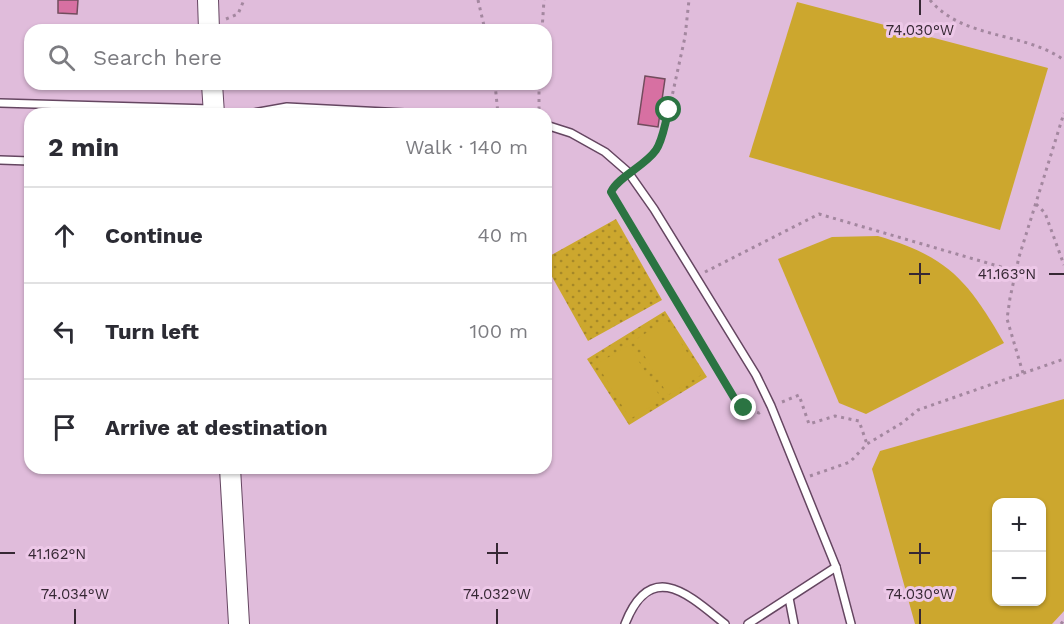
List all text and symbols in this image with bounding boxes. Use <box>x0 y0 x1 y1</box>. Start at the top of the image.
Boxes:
text: 74.030°W <box>886 21 954 39</box>
search box <box>24 24 552 90</box>
icon: search <box>45 41 78 74</box>
text: Search here <box>93 45 222 70</box>
route start <box>655 96 681 122</box>
text: 2 min <box>48 132 119 162</box>
text: Walk · 140 m <box>405 135 528 159</box>
icon: ahead <box>48 219 81 252</box>
text: Continue <box>105 223 203 248</box>
text: 40 m <box>477 223 528 247</box>
text: 41.163°N <box>978 265 1036 283</box>
icon: left <box>48 315 81 348</box>
text: Turn left <box>105 319 199 344</box>
text: 100 m <box>469 319 528 343</box>
route end <box>730 394 756 420</box>
icon: arrive <box>48 411 81 444</box>
text: Arrive at destination <box>105 415 328 440</box>
map controls <box>992 498 1046 606</box>
button: + <box>992 498 1046 552</box>
text: 41.162°N <box>28 545 86 563</box>
button: − <box>992 552 1046 606</box>
text: 74.034°W <box>41 585 109 603</box>
text: 74.032°W <box>463 585 531 603</box>
text: 74.030°W <box>886 585 954 603</box>

